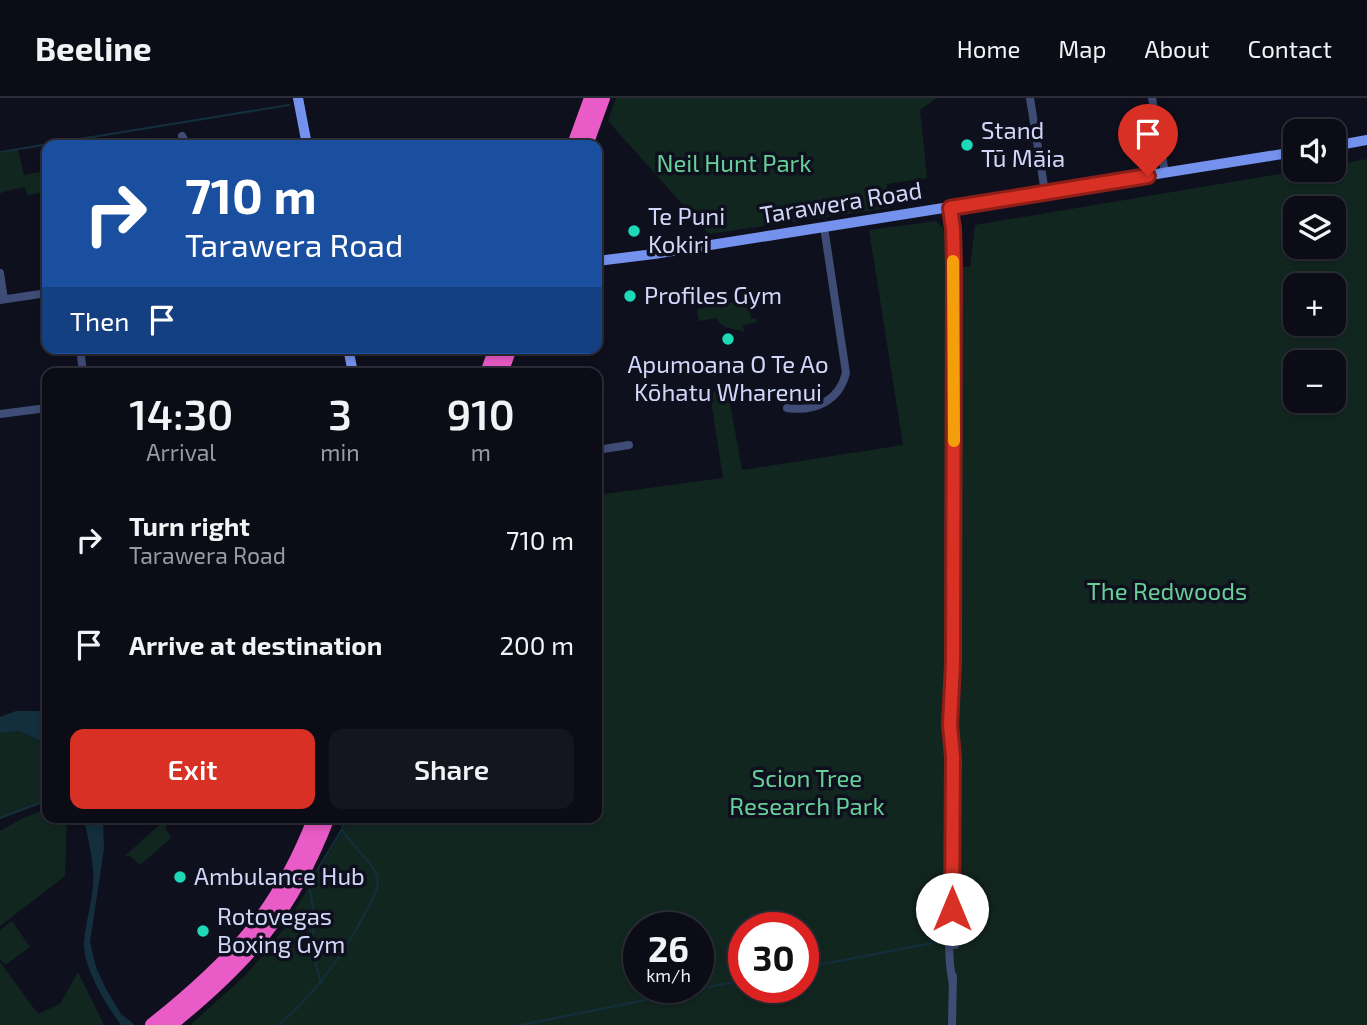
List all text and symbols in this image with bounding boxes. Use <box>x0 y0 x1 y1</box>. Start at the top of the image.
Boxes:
text: Beeline <box>35 28 152 68</box>
text: Home <box>957 34 1020 63</box>
text: Map <box>1058 34 1106 63</box>
text: About <box>1144 34 1210 63</box>
text: Contact <box>1248 34 1332 63</box>
pin <box>1118 104 1178 176</box>
place label: Stand Tū Māia <box>981 115 1065 172</box>
icon: arrive <box>1129 115 1167 153</box>
map controls <box>1283 119 1346 413</box>
button: sound <box>1283 119 1346 182</box>
marker: Stand Tū Māia <box>959 137 975 153</box>
park label: Neil Hunt Park <box>657 148 811 177</box>
text: 710 m <box>185 165 317 224</box>
icon: right <box>70 168 161 259</box>
street label: Tarawera Road <box>758 174 924 229</box>
button: layers <box>1283 196 1346 259</box>
place label: Te Puni Kokiri <box>648 201 725 258</box>
marker: Te Puni Kokiri <box>626 223 642 239</box>
text: Tarawera Road <box>185 225 403 263</box>
button: + <box>1283 273 1346 336</box>
place label: Profiles Gym <box>644 280 782 309</box>
marker: Profiles Gym <box>622 288 638 304</box>
icon: arrive <box>143 301 181 339</box>
text: Then <box>70 305 129 336</box>
marker: Apumoana O Te Ao Kōhatu Wharenui <box>720 331 736 347</box>
place label: Apumoana O Te Ao Kōhatu Wharenui <box>627 349 829 406</box>
button: − <box>1283 350 1346 413</box>
text: 14:30 <box>129 388 233 438</box>
text: 3 <box>328 388 352 438</box>
text: 910 <box>447 388 515 438</box>
text: Arrival <box>146 438 216 466</box>
text: min <box>320 438 360 466</box>
text: m <box>471 438 491 466</box>
text: Turn right <box>129 510 250 541</box>
icon: right <box>70 521 108 559</box>
text: 710 m <box>506 524 574 555</box>
text: Tarawera Road <box>129 541 286 569</box>
park label: The Redwoods <box>1087 576 1247 605</box>
icon: arrive <box>70 626 108 664</box>
text: Arrive at destination <box>129 629 382 660</box>
text: 200 m <box>499 629 574 660</box>
button: Exit <box>70 729 315 809</box>
button: Share <box>329 729 574 809</box>
park label: Scion Tree Research Park <box>729 763 885 820</box>
place label: Ambulance Hub <box>194 861 365 890</box>
marker: Ambulance Hub <box>172 869 188 885</box>
position arrow <box>915 872 989 946</box>
place label: Rotovegas Boxing Gym <box>217 901 345 958</box>
speed limit sign: 30 <box>728 912 819 1003</box>
marker: Rotovegas Boxing Gym <box>195 923 211 939</box>
text: 26 <box>648 927 689 969</box>
text: km/h <box>646 964 691 986</box>

